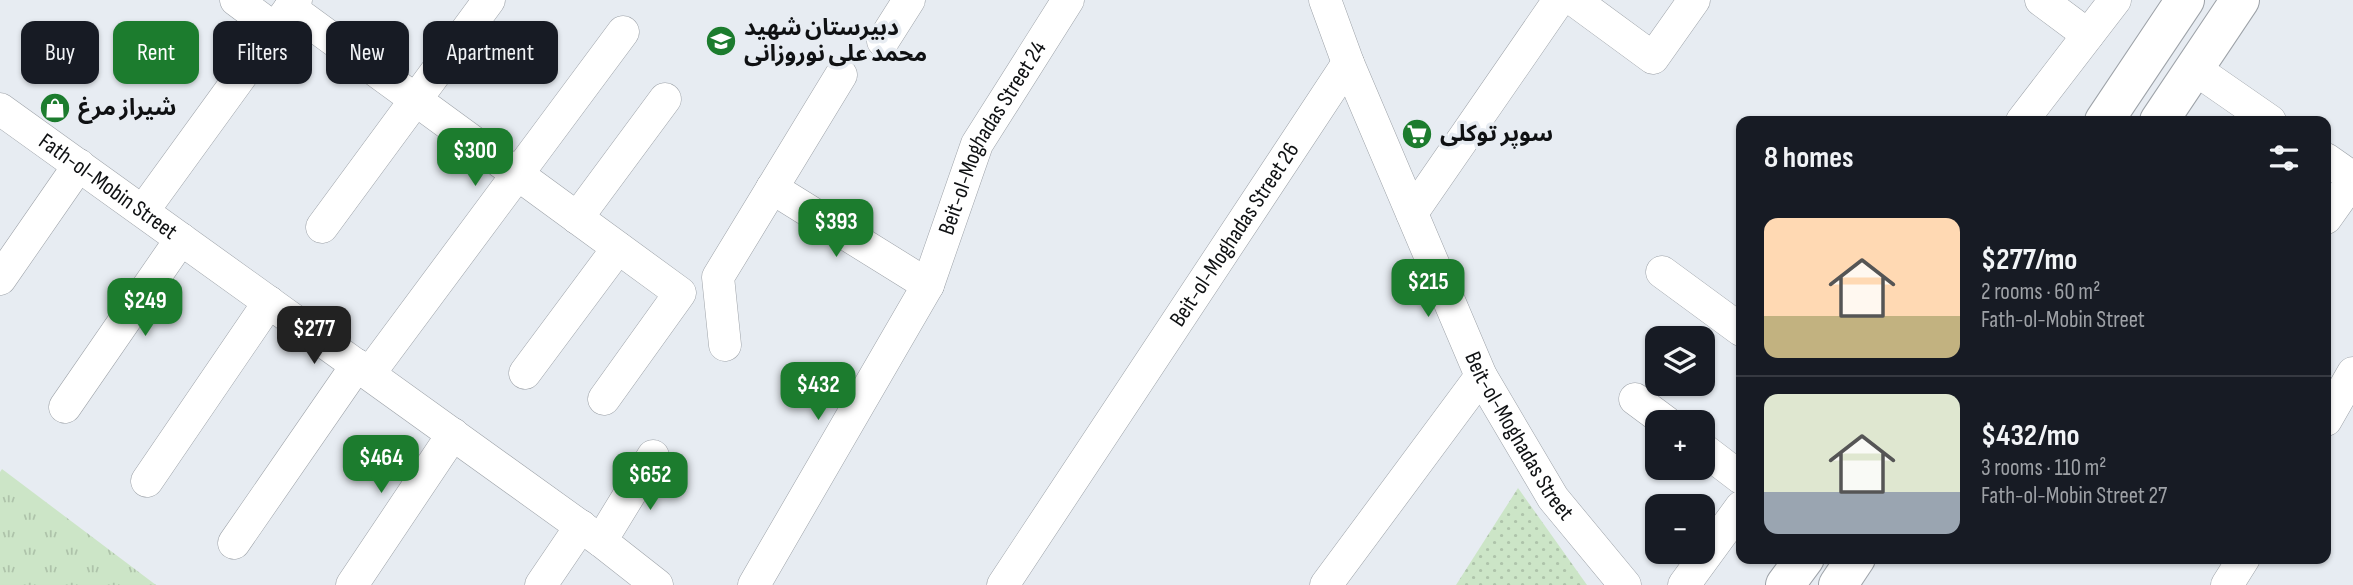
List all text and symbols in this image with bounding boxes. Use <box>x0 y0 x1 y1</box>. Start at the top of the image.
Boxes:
place label: دبیرستان شهید محمد علی نوروزانی <box>744 14 927 68</box>
chip: Buy <box>21 21 99 84</box>
chip: Rent <box>113 21 199 84</box>
chip: Filters <box>213 21 312 84</box>
chip: New <box>326 21 409 84</box>
chip: Apartment <box>423 21 558 84</box>
school or university icon: دبیرستان شهید محمد علی نوروزانی <box>704 24 738 58</box>
street label: Beit-ol-Moghadas Street 24 <box>933 36 1053 239</box>
shop icon: شیراز مرغ <box>38 91 72 125</box>
place label: شیراز مرغ <box>78 94 176 124</box>
supermarket icon: سوپر توکلی <box>1400 117 1434 151</box>
place label: سوپر توکلی <box>1440 120 1553 149</box>
street label: Fath-ol-Mobin Street <box>33 127 183 246</box>
pin: $300 <box>434 128 516 188</box>
text: $300 <box>453 137 497 165</box>
street label: Beit-ol-Moghadas Street 26 <box>1164 137 1305 332</box>
icon: filters <box>2265 139 2303 177</box>
text: 8 homes <box>1764 140 1853 176</box>
pin: $393 <box>795 200 877 259</box>
text: $393 <box>814 208 858 236</box>
text: $277/mo <box>1981 242 2077 278</box>
icon: home <box>1820 246 1904 330</box>
pin: $215 <box>1387 260 1469 319</box>
text: $215 <box>1407 268 1449 296</box>
pin: $249 <box>104 278 186 338</box>
text: 2 rooms · 60 m² <box>1981 278 2100 306</box>
text: $249 <box>123 287 167 315</box>
pin: $277 <box>273 306 355 366</box>
text: Fath-ol-Mobin Street <box>1981 306 2145 334</box>
text: $277 <box>293 315 335 343</box>
map controls <box>1645 326 1715 564</box>
button: layers <box>1645 326 1715 396</box>
street label: Beit-ol-Moghadas Street <box>1458 348 1580 526</box>
pin: $432 <box>777 362 859 422</box>
text: $432 <box>797 371 839 399</box>
button: + <box>1645 410 1715 480</box>
text: $432/mo <box>1981 418 2080 454</box>
icon: home <box>1820 422 1904 506</box>
pin: $464 <box>340 435 422 495</box>
text: $464 <box>359 444 403 472</box>
pin: $652 <box>609 452 691 512</box>
text: 3 rooms · 110 m² <box>1981 454 2106 482</box>
text: $652 <box>629 461 671 489</box>
text: Fath-ol-Mobin Street 27 <box>1981 482 2167 510</box>
button: − <box>1645 494 1715 564</box>

